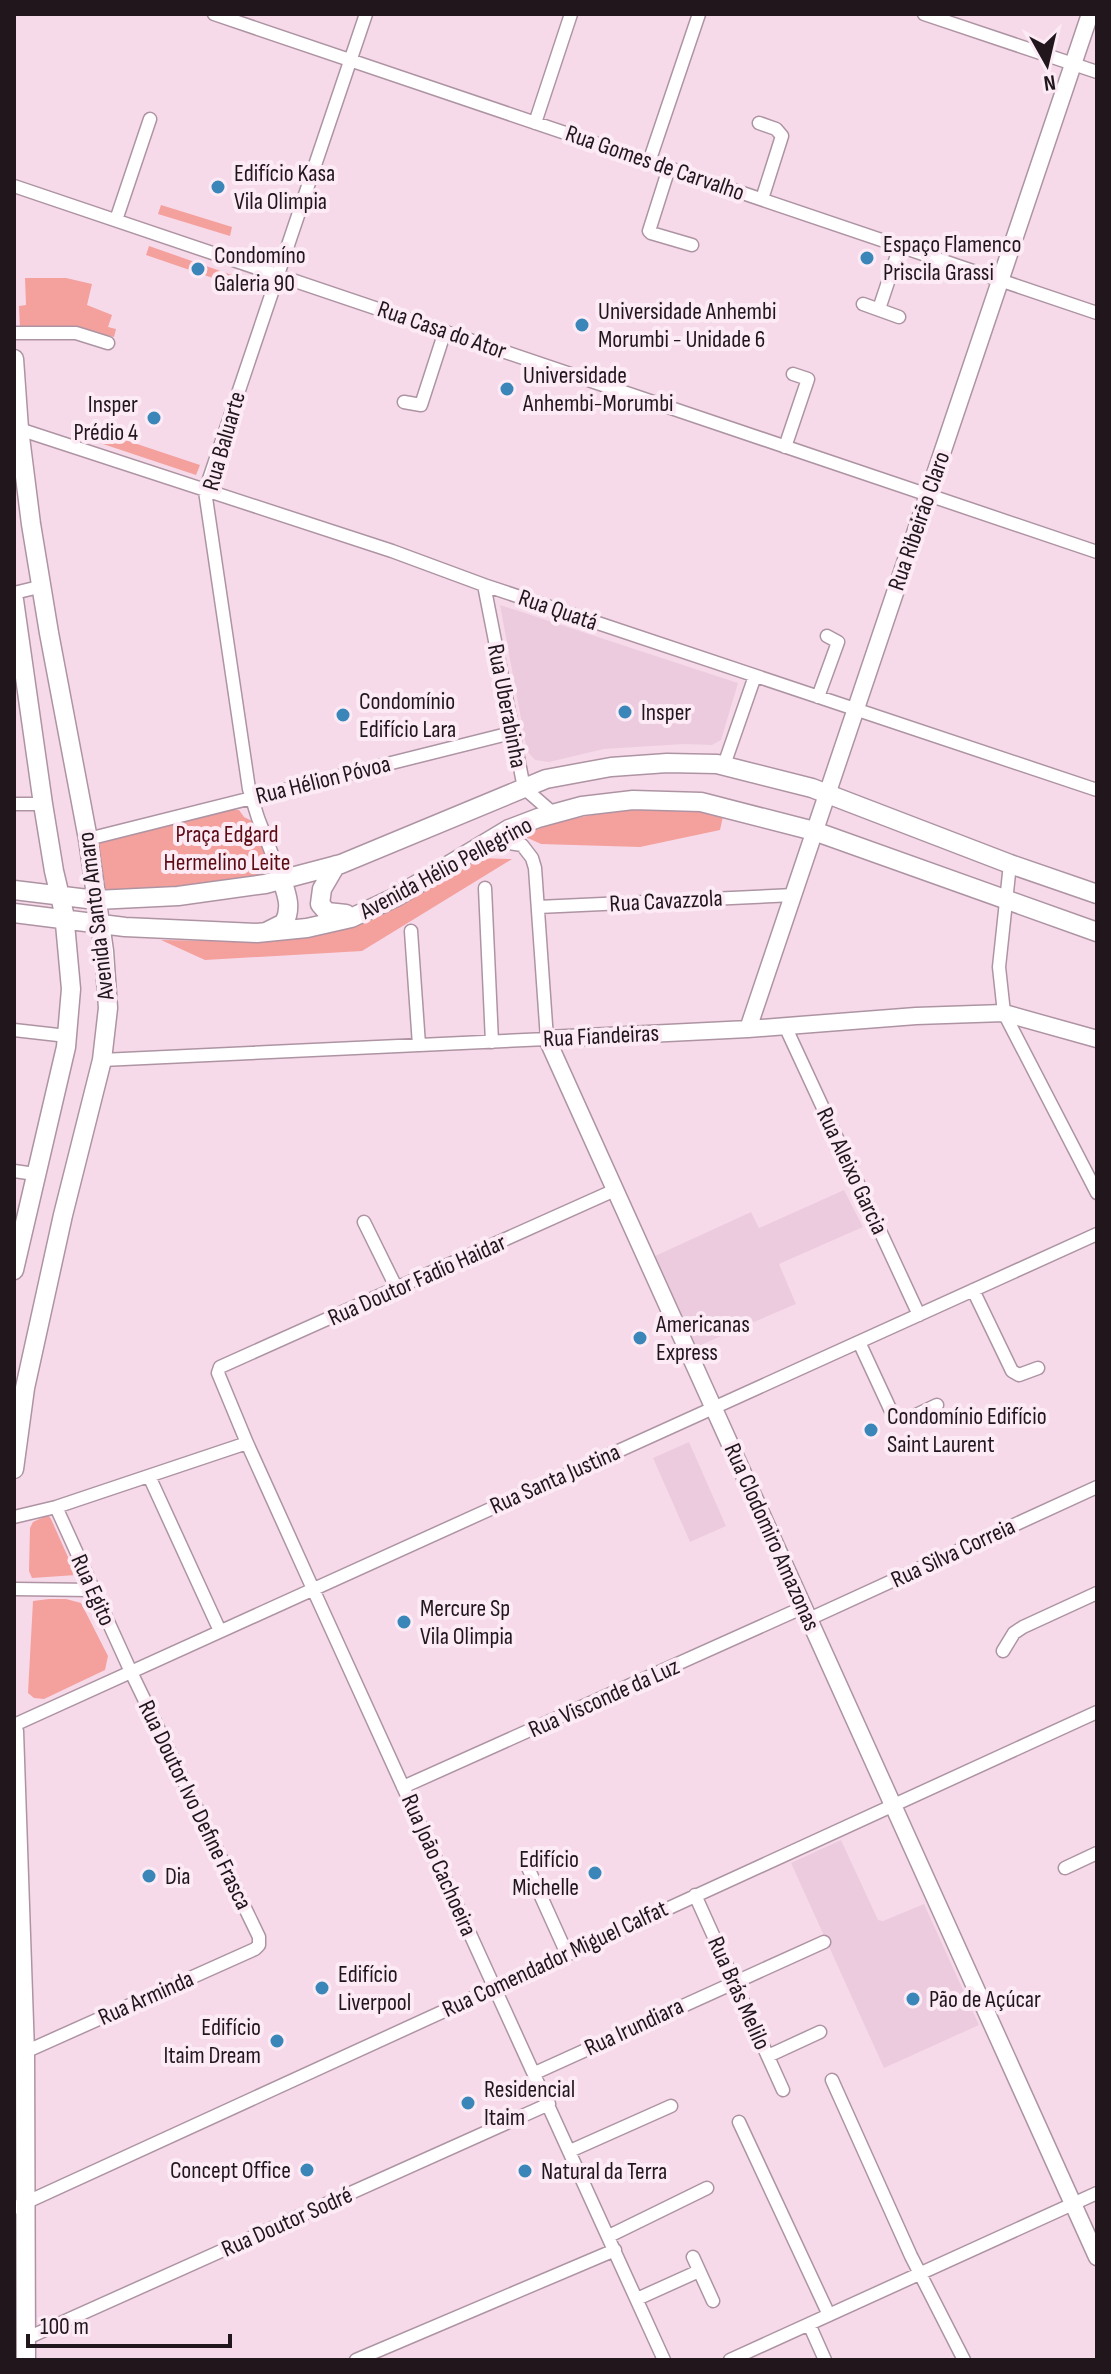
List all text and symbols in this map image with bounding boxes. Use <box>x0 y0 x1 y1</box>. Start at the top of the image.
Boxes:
north arrow <box>1007 24 1087 104</box>
text: N <box>1042 68 1057 97</box>
street label: Rua Gomes de Carvalho <box>562 119 748 207</box>
place label: Edifício Kasa Vila Olimpia <box>234 159 335 216</box>
marker: Edifício Kasa Vila Olimpia <box>209 178 227 196</box>
place label: Espaço Flamenco Priscila Grassi <box>883 230 1022 287</box>
place label: Condomíno Galeria 90 <box>214 241 306 298</box>
marker: Espaço Flamenco Priscila Grassi <box>858 249 876 267</box>
marker: Condomíno Galeria 90 <box>189 260 207 278</box>
street label: Rua Casa do Ator <box>374 294 510 366</box>
place label: Universidade Anhembi Morumbi - Unidade 6 <box>598 297 776 354</box>
marker: Universidade Anhembi Morumbi - Unidade 6 <box>573 316 591 334</box>
place label: Universidade Anhembi-Morumbi <box>522 361 674 418</box>
marker: Universidade Anhembi-Morumbi <box>498 380 516 398</box>
street label: Rua Baluarte <box>196 388 252 494</box>
place label: Insper Prédio 4 <box>73 390 138 447</box>
marker: Insper Prédio 4 <box>145 409 163 427</box>
street label: Rua Ribeirão Claro <box>882 448 956 594</box>
street label: Rua Quatá <box>515 583 601 637</box>
street label: Rua Uberabinha <box>481 642 533 770</box>
place label: Condomínio Edifício Lara <box>359 687 456 744</box>
place label: Insper <box>641 698 691 727</box>
marker: Insper <box>616 703 634 721</box>
marker: Condomínio Edifício Lara <box>334 706 352 724</box>
street label: Rua Hélion Póvoa <box>253 749 393 811</box>
street label: Avenida Hélio Pellegrino <box>354 810 537 926</box>
park label: Praça Edgard Hermelino Leite <box>164 820 290 877</box>
street label: Avenida Santo Amaro <box>71 830 121 1003</box>
street label: Rua Cavazzola <box>609 884 723 918</box>
street label: Rua Fiandeiras <box>542 1018 660 1054</box>
street label: Rua Aleixo Garcia <box>810 1103 894 1239</box>
street label: Rua Doutor Fadio Haidar <box>323 1228 511 1332</box>
place label: Americanas Express <box>655 1310 750 1367</box>
marker: Americanas Express <box>631 1329 649 1347</box>
place label: Condomínio Edifício Saint Laurent <box>887 1402 1047 1459</box>
marker: Condomínio Edifício Saint Laurent <box>862 1421 880 1439</box>
street label: Rua Santa Justina <box>485 1437 625 1521</box>
street label: Rua Clodomiro Amazonas <box>718 1439 826 1635</box>
street label: Rua Silva Correia <box>886 1512 1020 1594</box>
street label: Rua Egito <box>64 1550 122 1630</box>
place label: Mercure Sp Vila Olimpia <box>420 1594 513 1651</box>
marker: Mercure Sp Vila Olimpia <box>395 1613 413 1631</box>
street label: Rua Visconde da Luz <box>524 1652 684 1744</box>
street label: Rua Doutor Ivo Define Frasca <box>132 1696 258 1914</box>
street label: Rua João Cachoeira <box>395 1790 483 1940</box>
place label: Edifício Michelle <box>512 1845 579 1902</box>
place label: Dia <box>165 1862 191 1891</box>
marker: Edifício Michelle <box>586 1864 604 1882</box>
marker: Dia <box>140 1867 158 1885</box>
street label: Rua Comendador Miguel Calfat <box>438 1894 672 2024</box>
street label: Rua Brás Melilo <box>701 1932 777 2054</box>
place label: Edifício Liverpool <box>338 1960 411 2017</box>
street label: Rua Arminda <box>94 1964 198 2032</box>
marker: Edifício Liverpool <box>313 1979 331 1997</box>
place label: Pão de Açúcar <box>929 1985 1041 2014</box>
marker: Pão de Açúcar <box>904 1990 922 2008</box>
street label: Rua Irundiara <box>580 1992 688 2062</box>
place label: Edifício Itaim Dream <box>163 2013 261 2070</box>
marker: Edifício Itaim Dream <box>268 2032 286 2050</box>
place label: Residencial Itaim <box>484 2075 575 2132</box>
marker: Residencial Itaim <box>459 2094 477 2112</box>
place label: Concept Office <box>170 2156 291 2185</box>
place label: Natural da Terra <box>541 2157 667 2186</box>
marker: Concept Office <box>298 2161 316 2179</box>
marker: Natural da Terra <box>516 2162 534 2180</box>
street label: Rua Doutor Sodré <box>217 2180 357 2264</box>
scale bar <box>28 2298 230 2348</box>
text: 100 m <box>40 2312 89 2341</box>

